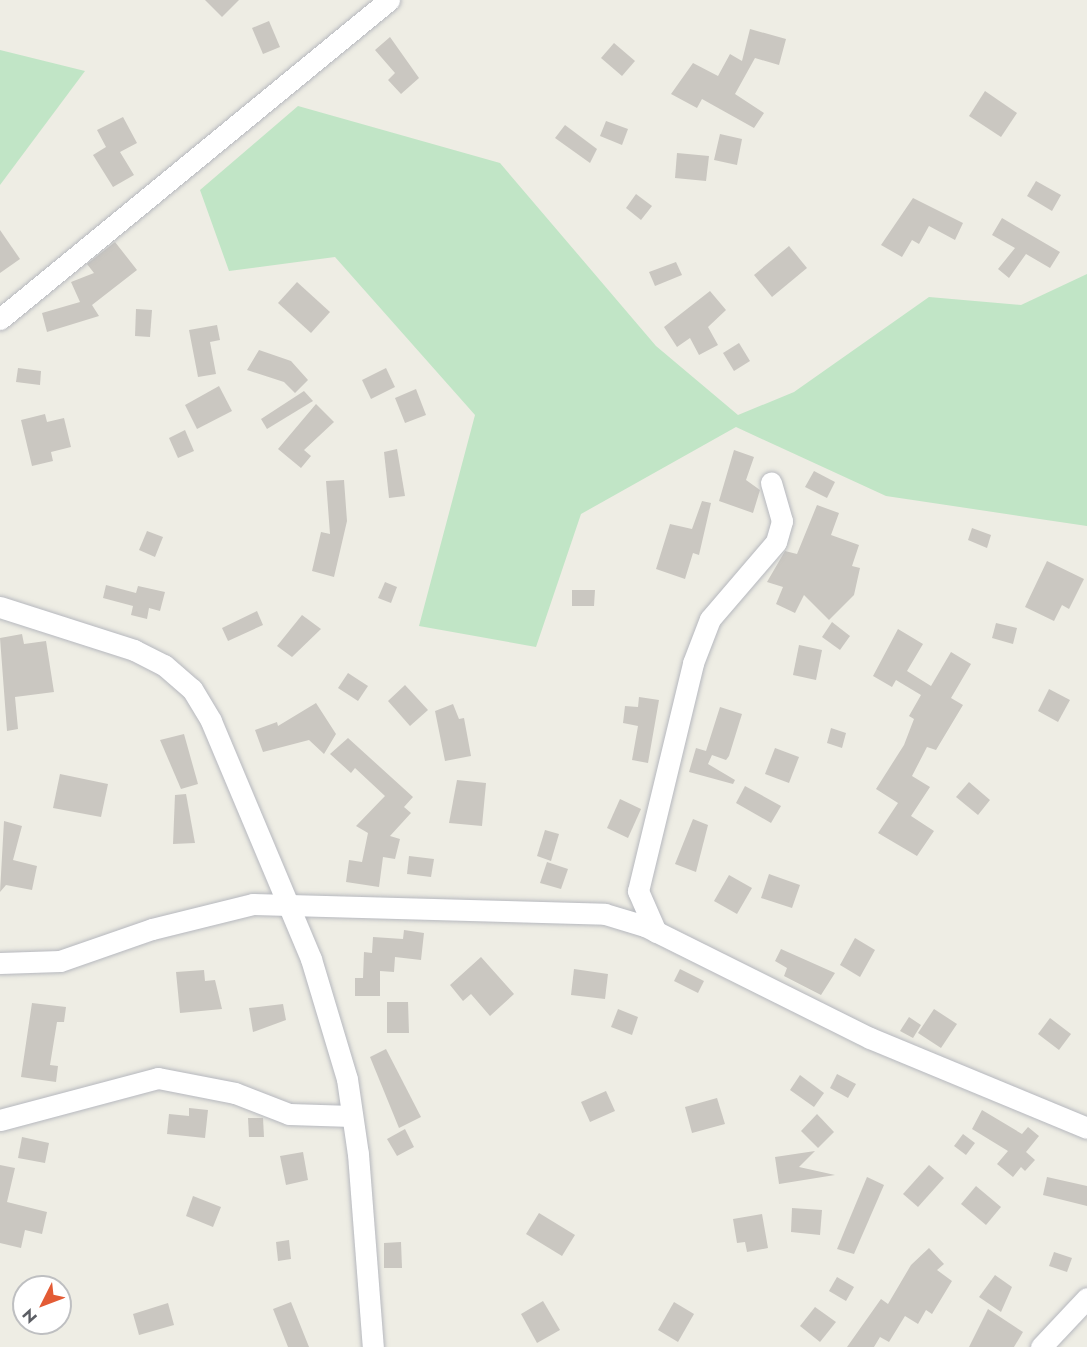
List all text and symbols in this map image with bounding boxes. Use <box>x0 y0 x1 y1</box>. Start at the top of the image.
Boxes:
north arrow <box>12 1275 72 1335</box>
text: N <box>17 1304 43 1328</box>

